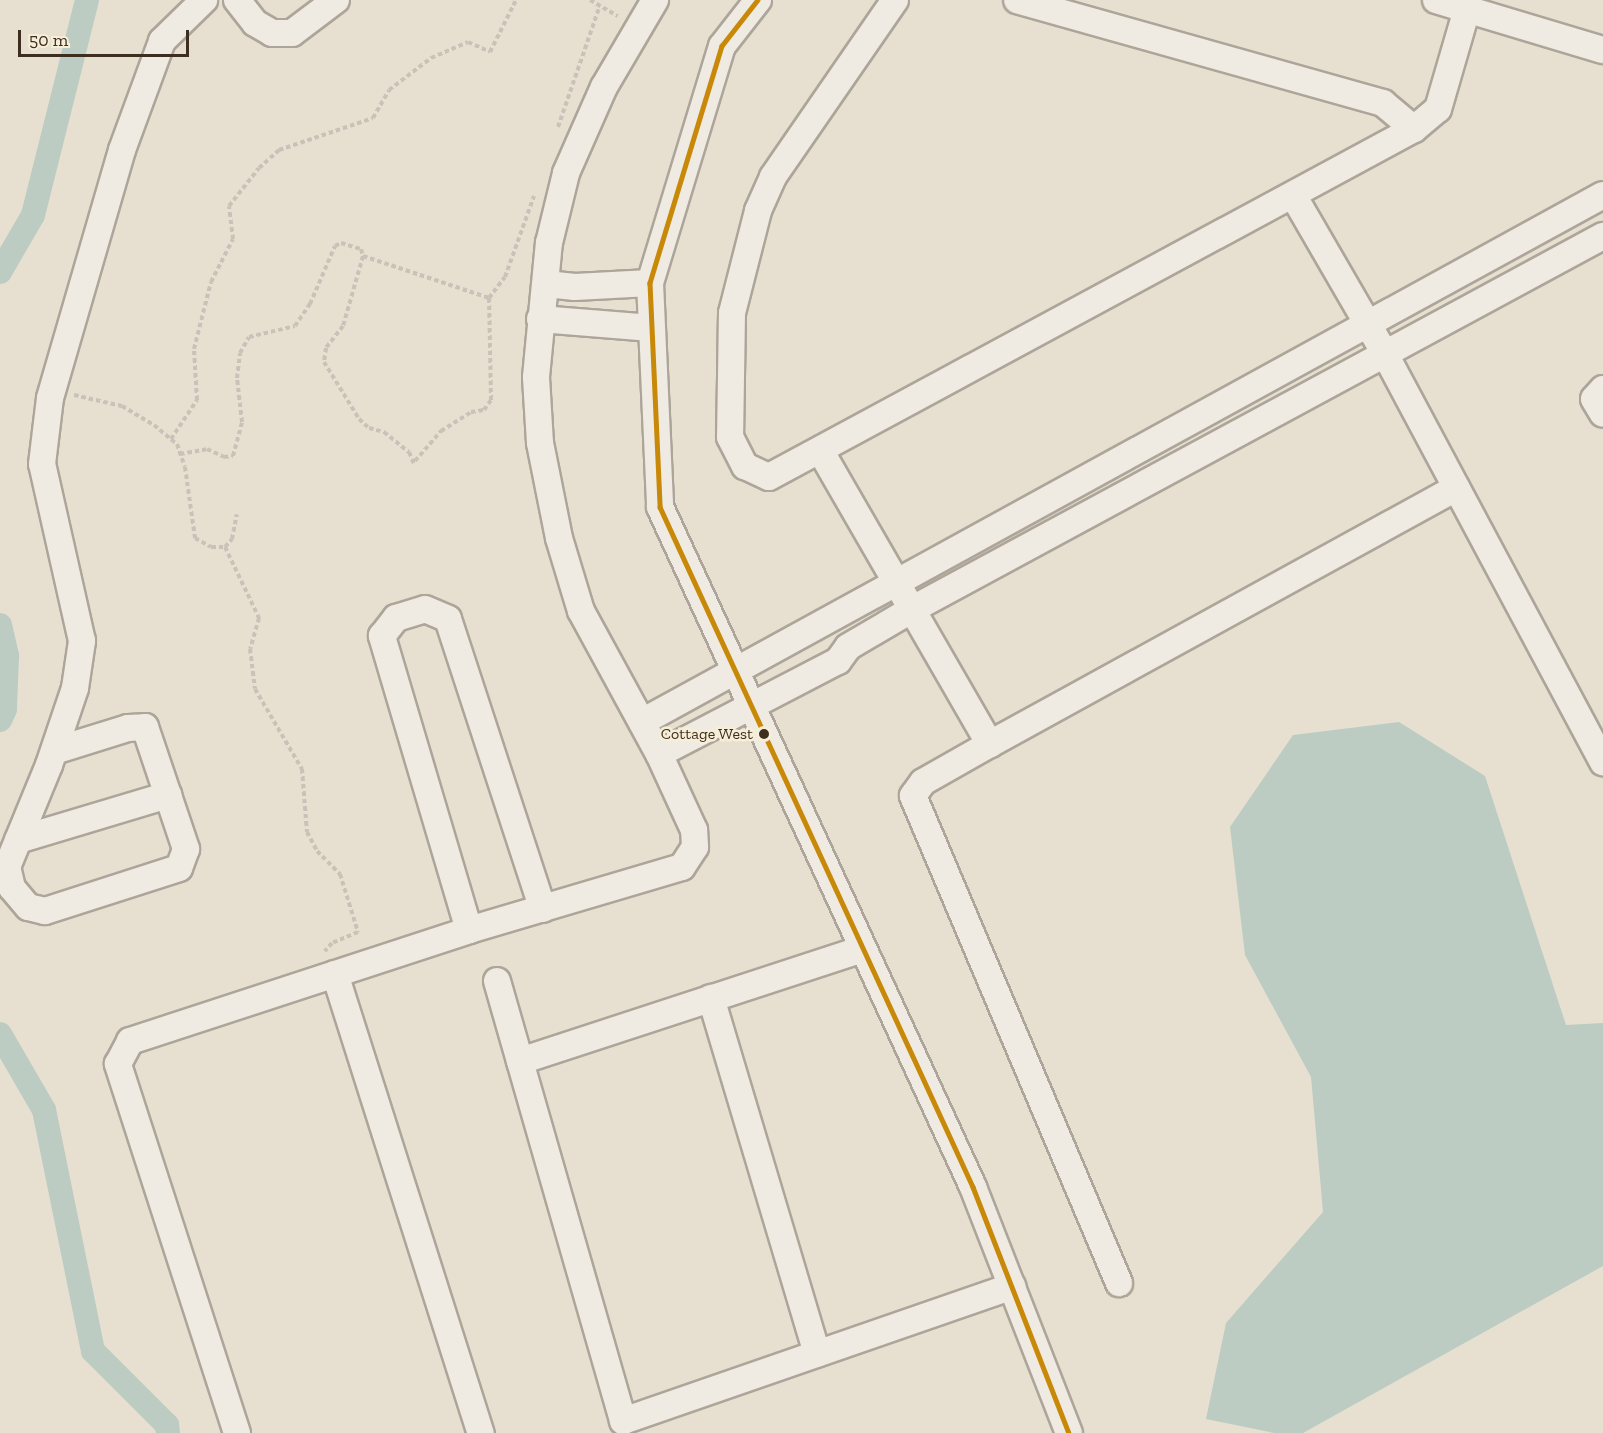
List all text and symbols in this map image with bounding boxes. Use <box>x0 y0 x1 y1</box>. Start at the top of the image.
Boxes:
scale bar <box>21 18 192 56</box>
text: 50 m <box>29 29 68 51</box>
place label: Cottage West <box>660 724 753 744</box>
marker: Cottage West <box>758 728 770 740</box>

